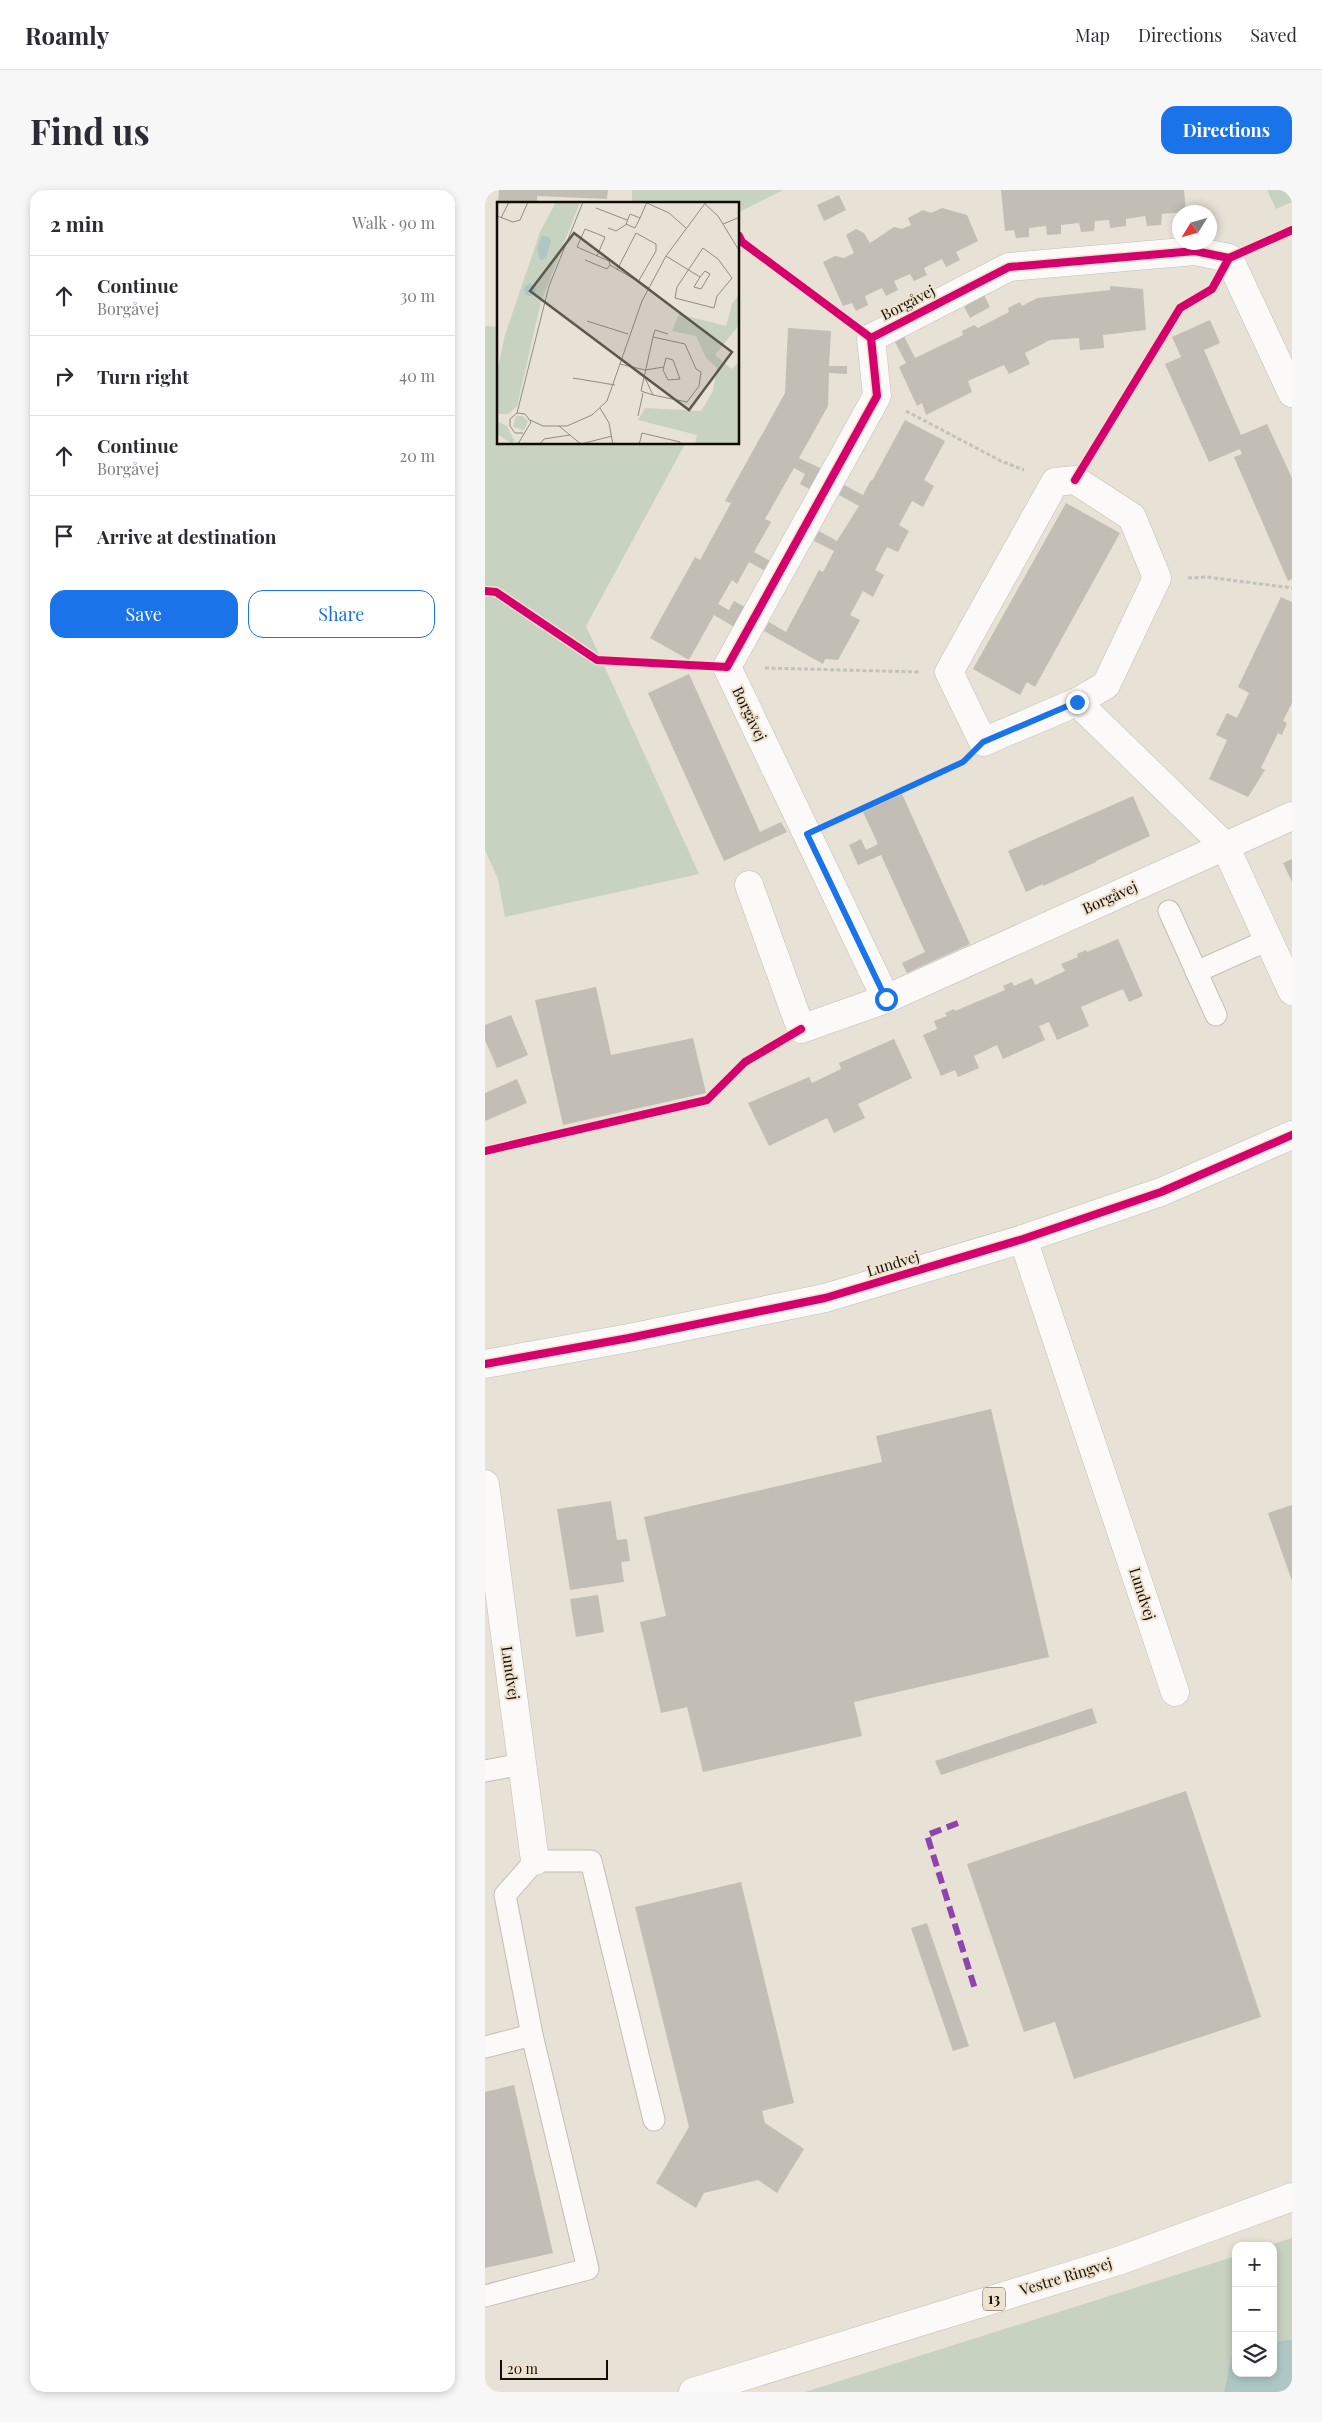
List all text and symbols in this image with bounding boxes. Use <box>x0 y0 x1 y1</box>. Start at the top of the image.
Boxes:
text: Roamly <box>25 19 109 51</box>
text: Map <box>1075 23 1110 47</box>
text: Directions <box>1138 23 1222 47</box>
text: Saved <box>1250 23 1297 47</box>
button: Directions <box>1161 106 1292 154</box>
text: Find us <box>30 107 150 154</box>
inset map <box>497 202 740 445</box>
north arrow <box>1172 205 1217 250</box>
text: 2 min <box>50 209 104 237</box>
text: Walk · 90 m <box>352 212 435 233</box>
text: Continue <box>97 272 178 298</box>
street label: Borgåvej <box>877 280 938 324</box>
icon: ahead <box>50 282 78 310</box>
text: 30 m <box>400 285 435 306</box>
text: Borgåvej <box>97 298 159 319</box>
icon: right <box>50 362 78 390</box>
text: Turn right <box>97 363 189 389</box>
text: 40 m <box>399 365 435 386</box>
text: Continue <box>97 432 178 458</box>
icon: ahead <box>50 442 78 470</box>
text: 20 m <box>400 445 435 466</box>
text: Borgåvej <box>97 458 159 479</box>
icon: arrive <box>50 522 78 550</box>
text: Arrive at destination <box>97 523 277 549</box>
button: Save <box>50 590 238 638</box>
button: Share <box>248 590 435 638</box>
street label: Borgåvej <box>728 683 772 744</box>
route end <box>1066 691 1089 714</box>
street label: Borgåvej <box>1079 876 1140 918</box>
route start <box>875 988 898 1011</box>
street label: Lundvej <box>864 1246 921 1281</box>
street label: Lundvej <box>1125 1565 1161 1622</box>
street label: Lundvej <box>497 1645 525 1701</box>
map controls <box>1232 2242 1277 2377</box>
button: + <box>1232 2242 1277 2287</box>
street label: Vestre Ringvej <box>1016 2253 1114 2300</box>
button: − <box>1232 2287 1277 2332</box>
road number: 13 <box>983 2288 1005 2310</box>
button: layers <box>1232 2332 1277 2377</box>
scale bar <box>500 2357 607 2380</box>
text: 20 m <box>507 2359 538 2378</box>

